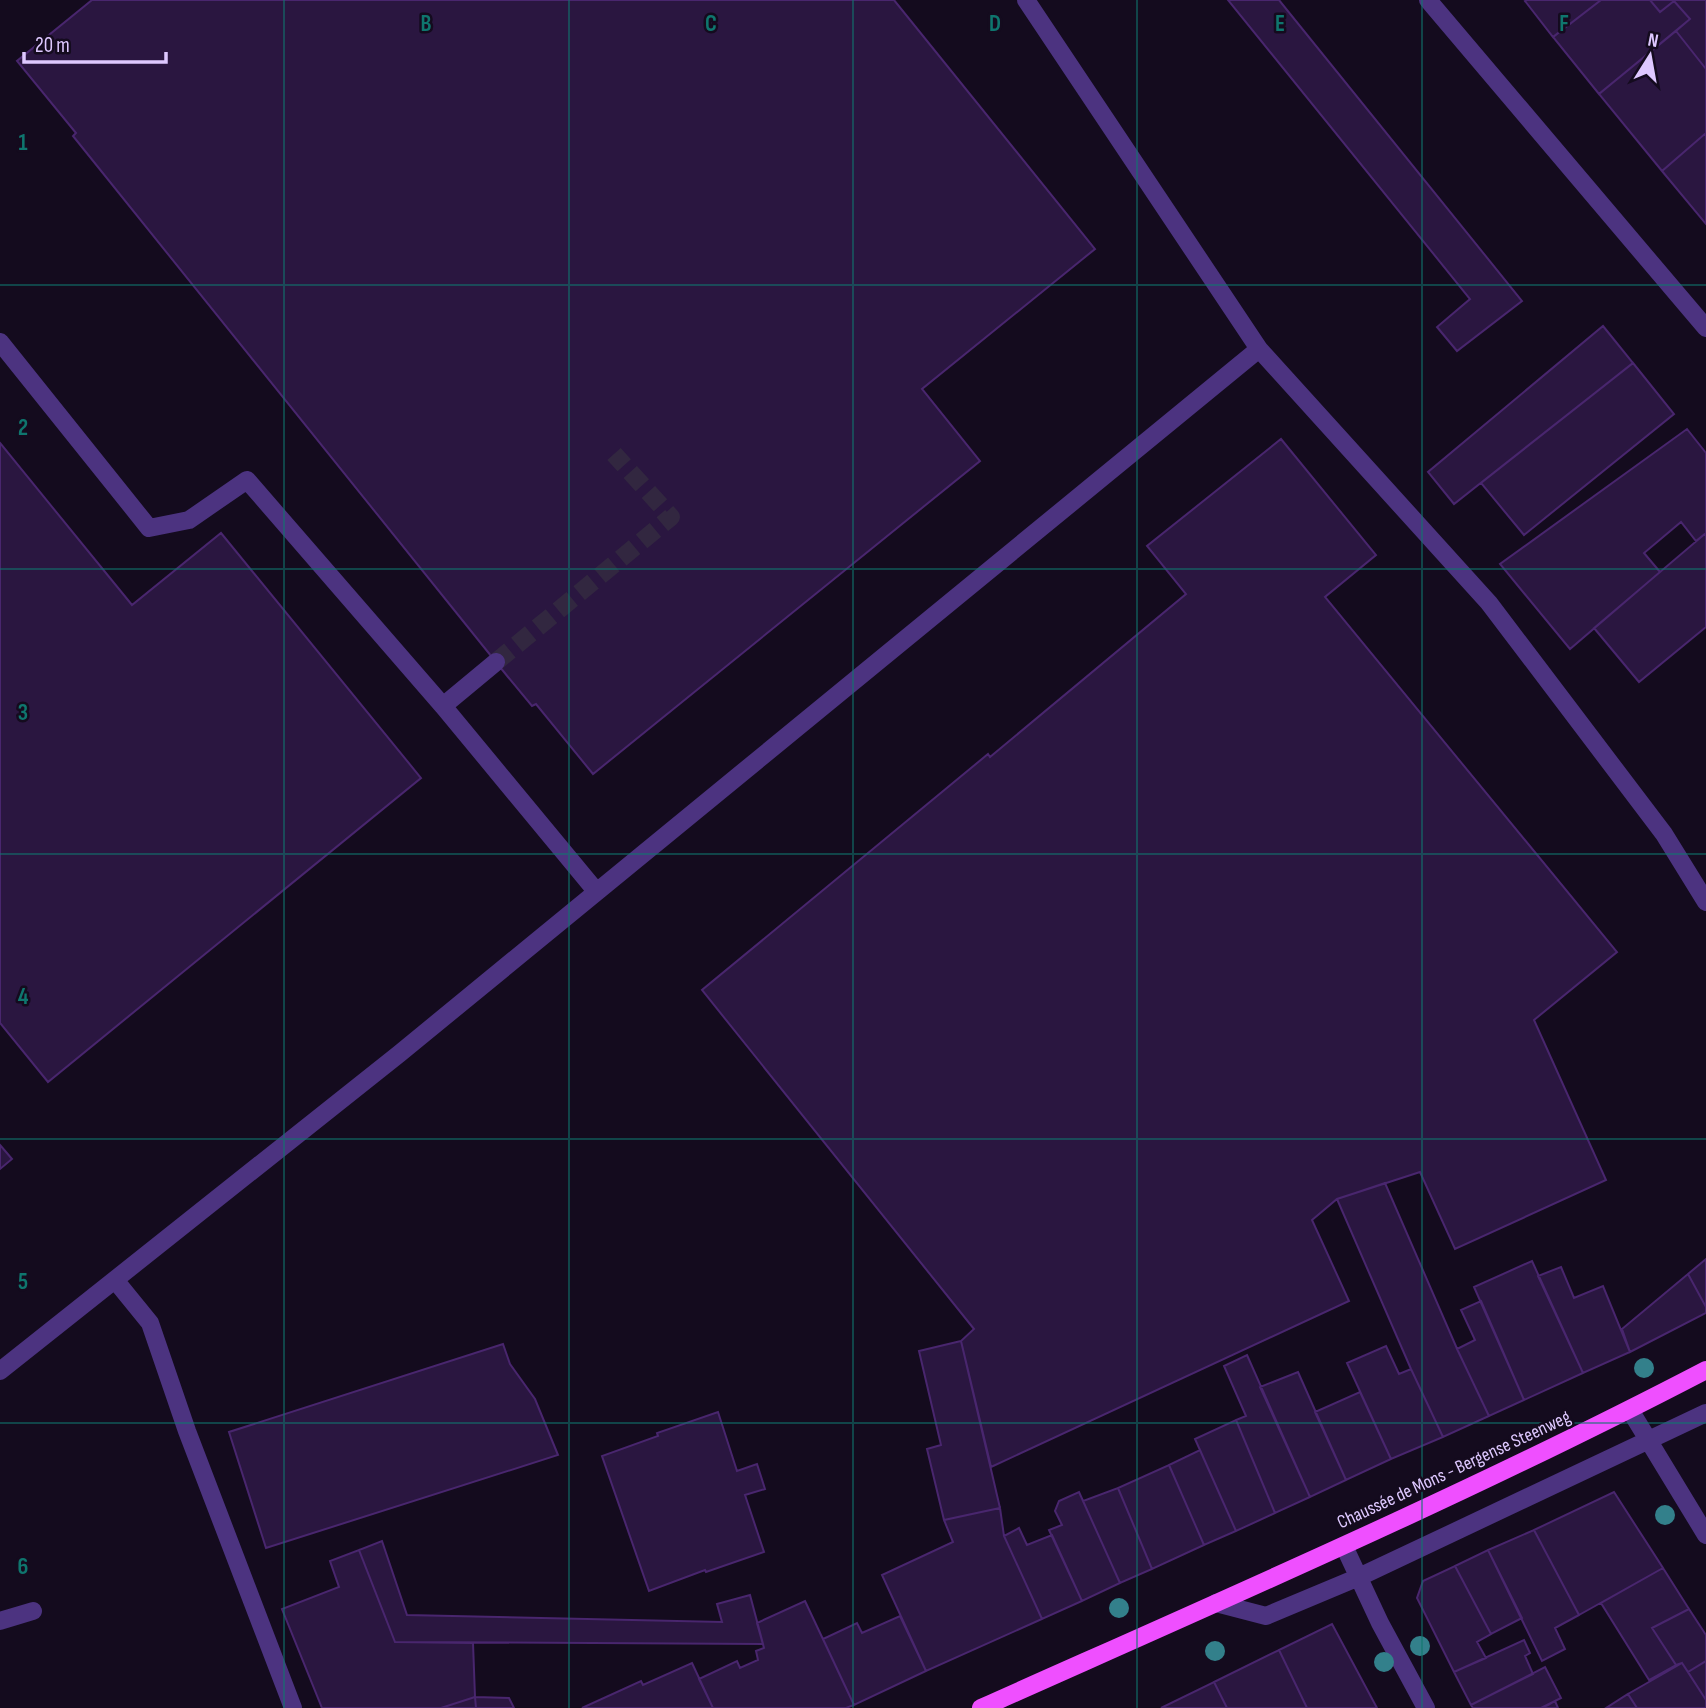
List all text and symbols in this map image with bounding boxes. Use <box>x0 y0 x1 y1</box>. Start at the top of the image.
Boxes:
text: B <box>421 10 432 38</box>
text: C <box>705 10 717 38</box>
text: D <box>989 10 1001 38</box>
text: E <box>1275 10 1285 38</box>
text: F <box>1559 10 1569 38</box>
scale bar <box>24 21 166 65</box>
north arrow <box>1615 21 1685 91</box>
text: N <box>1646 29 1660 53</box>
text: 20 m <box>35 33 70 58</box>
text: 1 <box>18 129 28 157</box>
text: 2 <box>18 414 28 442</box>
text: 3 <box>18 699 28 727</box>
text: 4 <box>18 983 29 1011</box>
text: 5 <box>18 1268 28 1296</box>
street label: Chaussée de Mons - Bergense Steenweg <box>1334 1406 1575 1534</box>
text: 6 <box>18 1553 28 1581</box>

